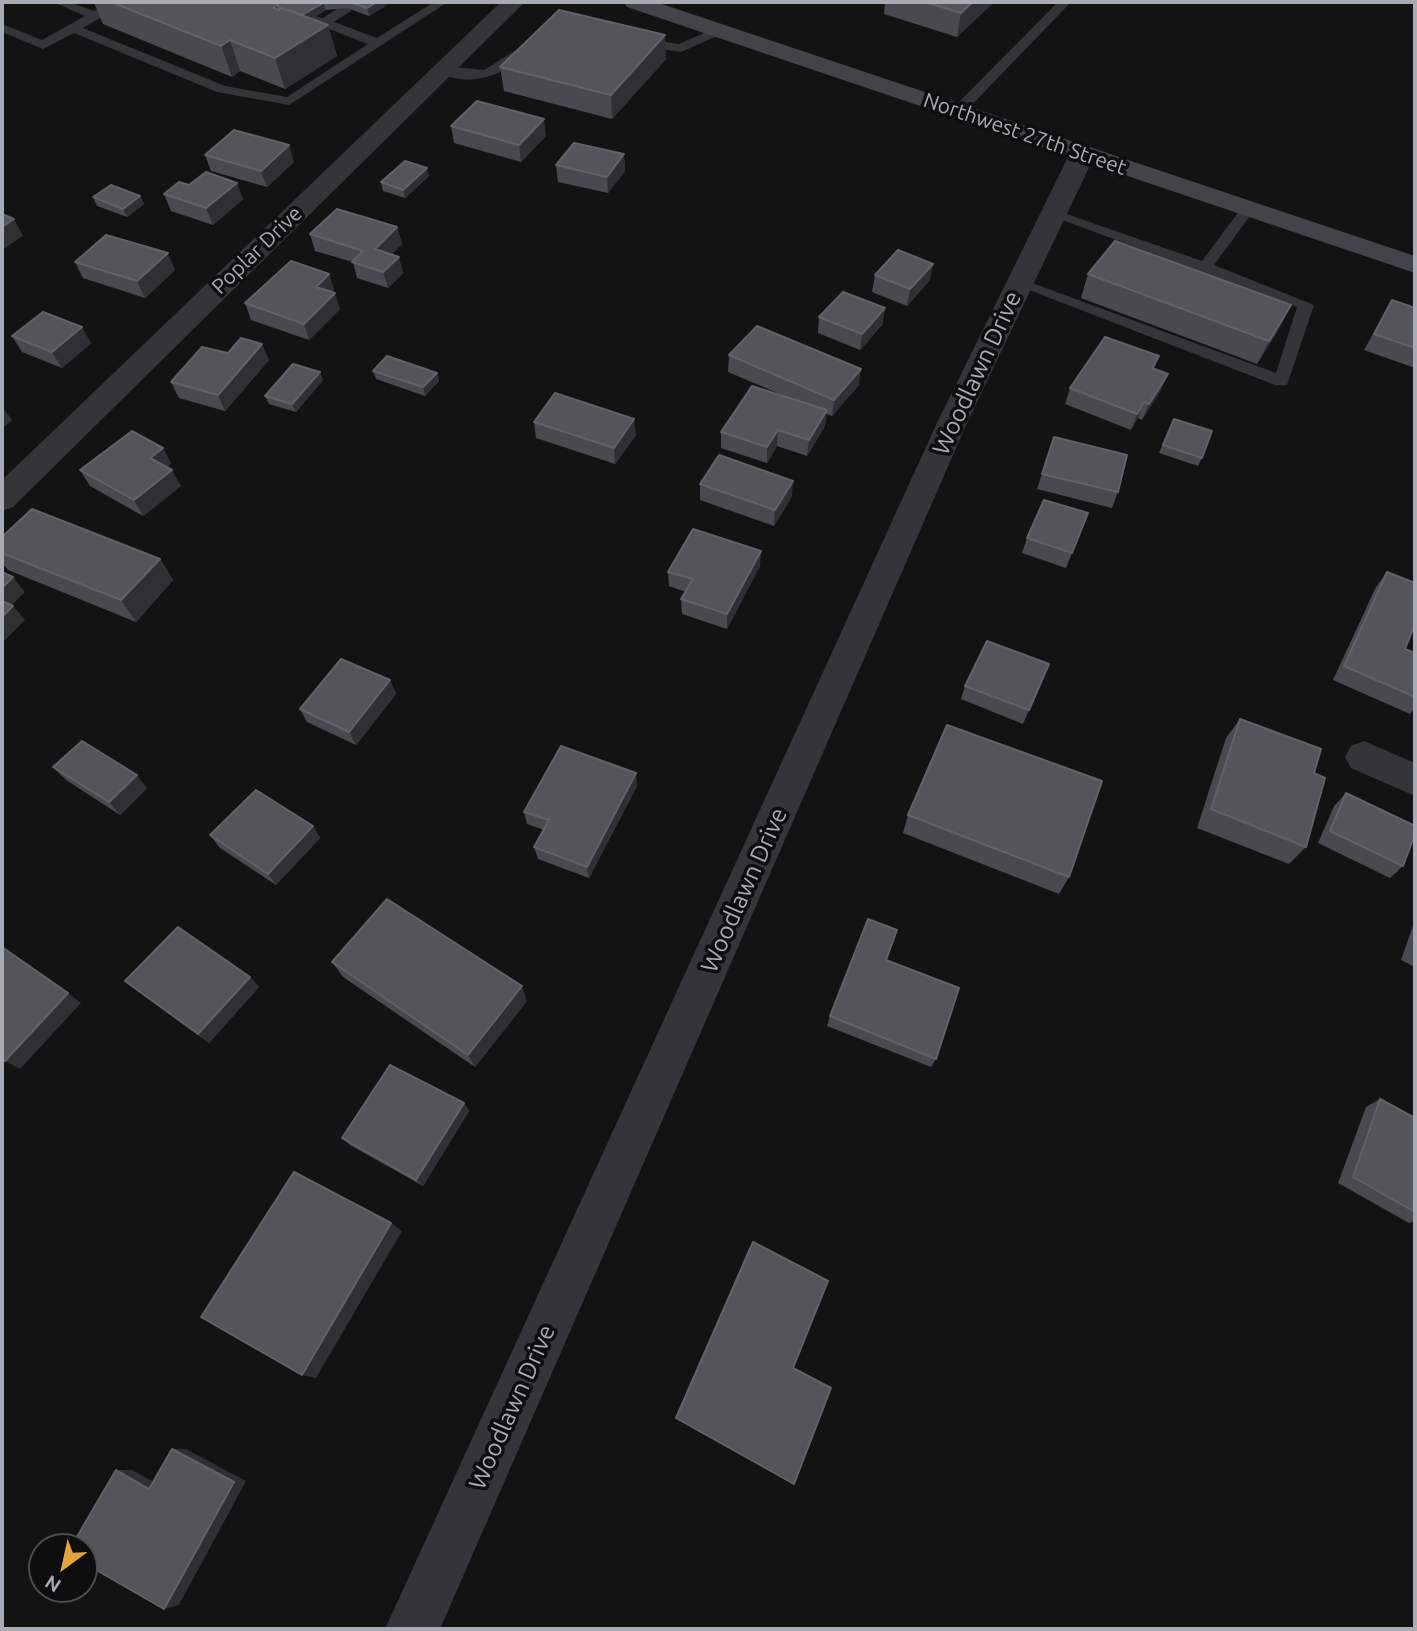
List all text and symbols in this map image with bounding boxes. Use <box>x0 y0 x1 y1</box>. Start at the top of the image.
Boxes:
street label: Northwest 27th Street <box>920 87 1130 181</box>
street label: Poplar Drive <box>207 201 307 299</box>
street label: Woodlawn Drive <box>927 287 1027 459</box>
street label: Woodlawn Drive <box>695 803 793 977</box>
street label: Woodlawn Drive <box>463 1320 561 1494</box>
north arrow <box>28 1533 98 1603</box>
text: N <box>41 1571 65 1597</box>

